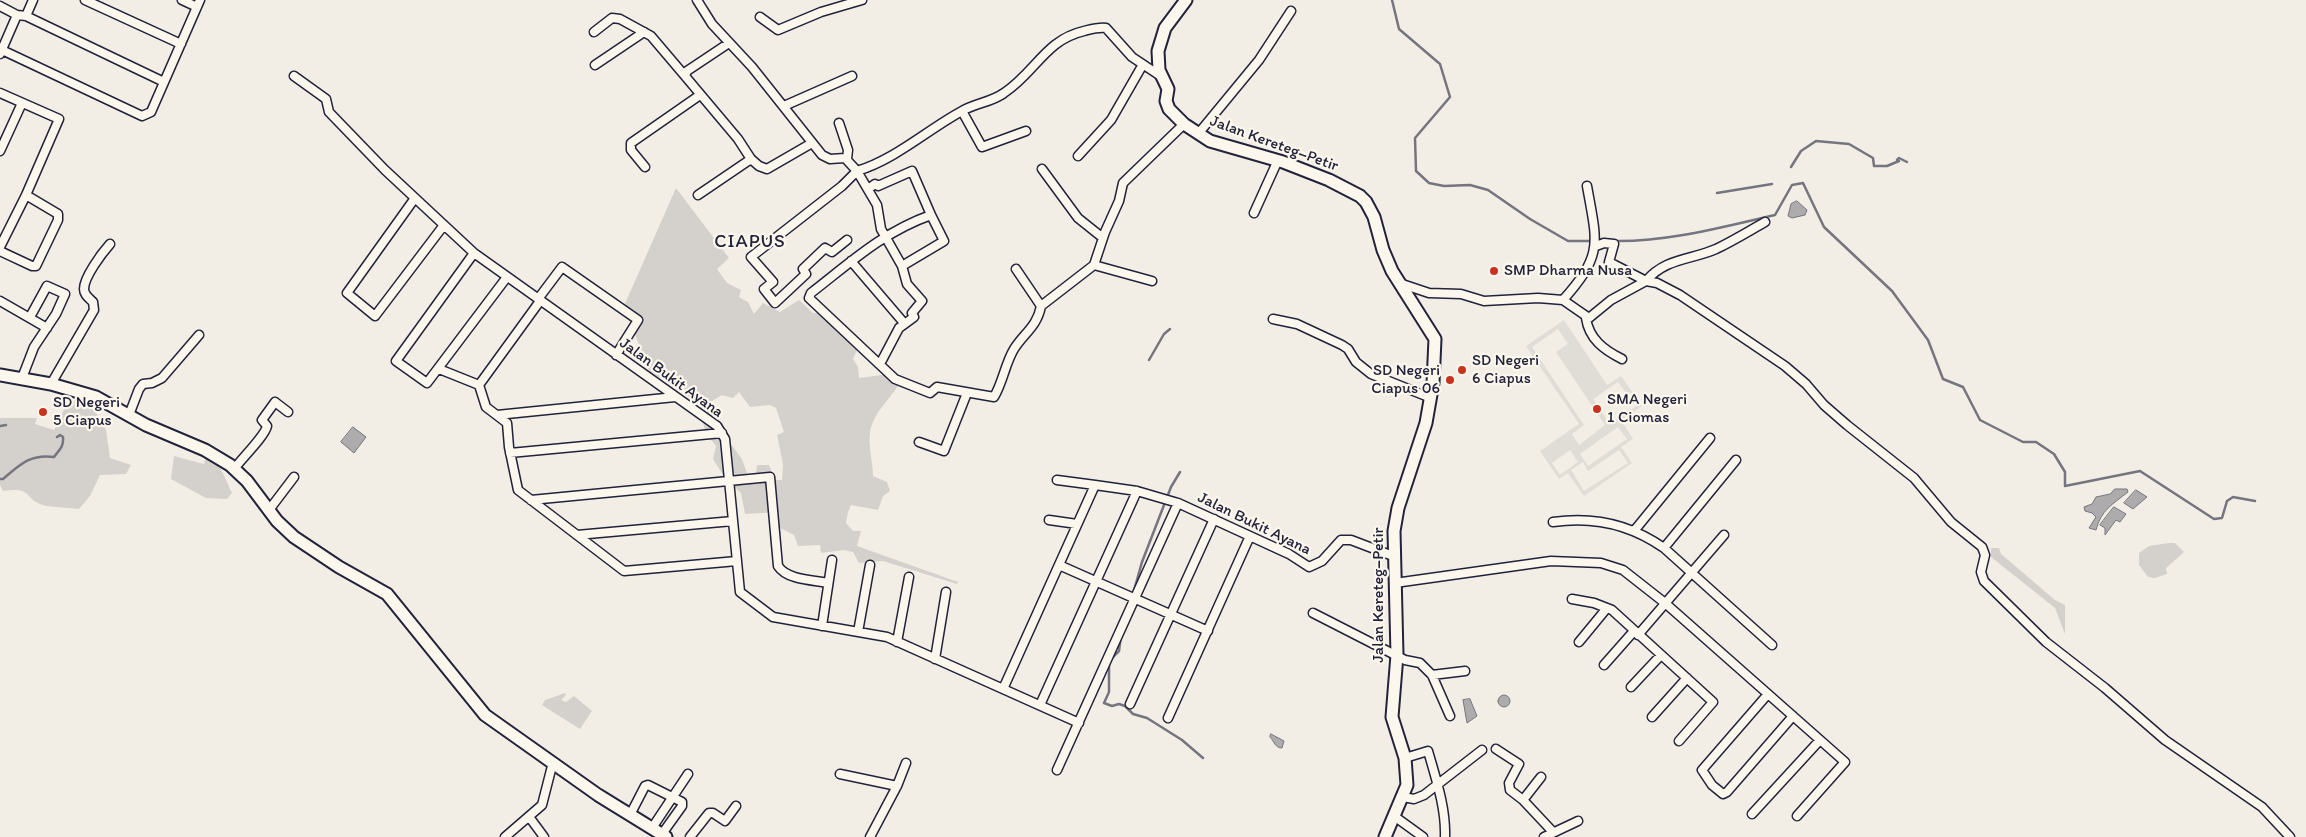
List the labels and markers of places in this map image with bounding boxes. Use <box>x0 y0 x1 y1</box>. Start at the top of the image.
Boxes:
place label: SMP Dharma Nusa <box>1504 261 1632 281</box>
marker: SMP Dharma Nusa <box>1488 265 1500 277</box>
place label: SD Negeri 6 Ciapus <box>1472 351 1539 389</box>
place label: SD Negeri Ciapus 06 <box>1371 361 1440 399</box>
marker: SD Negeri 6 Ciapus <box>1456 364 1468 376</box>
marker: SD Negeri Ciapus 06 <box>1444 374 1456 386</box>
place label: SMA Negeri 1 Ciomas <box>1607 390 1687 428</box>
place label: SD Negeri 5 Ciapus <box>53 393 120 431</box>
marker: SMA Negeri 1 Ciomas <box>1591 403 1603 415</box>
marker: SD Negeri 5 Ciapus <box>37 406 49 418</box>

